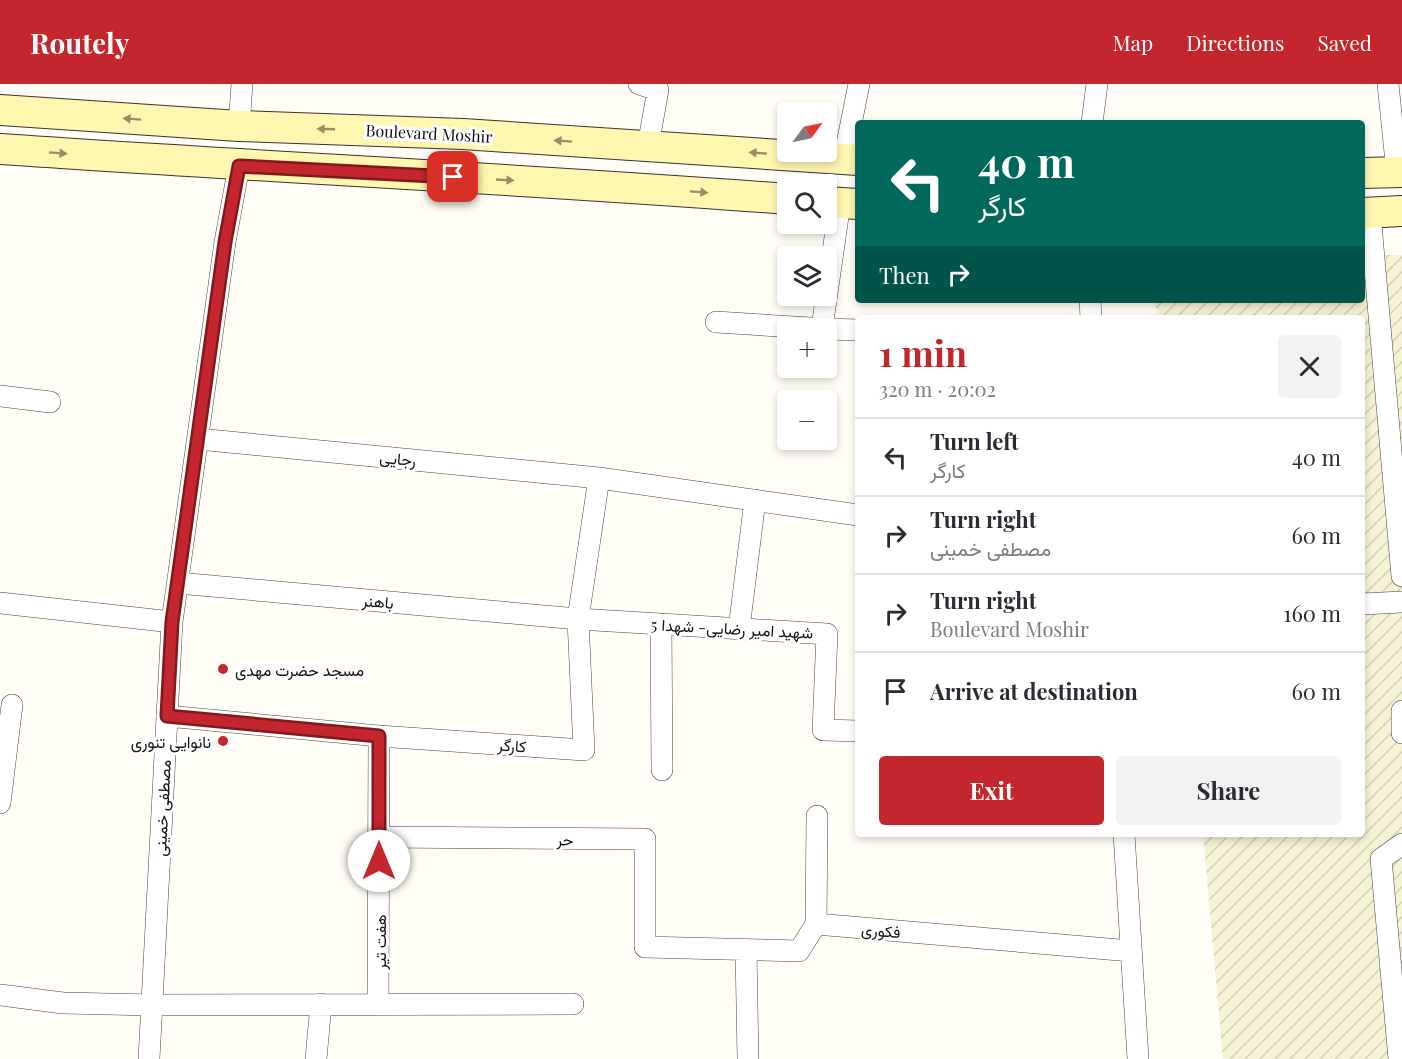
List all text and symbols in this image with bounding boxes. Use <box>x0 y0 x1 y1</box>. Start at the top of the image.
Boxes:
text: Routely <box>30 24 129 61</box>
text: Map <box>1112 28 1153 56</box>
text: Directions <box>1186 28 1284 56</box>
text: Saved <box>1317 28 1372 56</box>
north arrow <box>777 102 837 162</box>
map controls <box>777 102 837 450</box>
one-way arrow <box>122 114 141 124</box>
street label: Boulevard Moshir <box>365 119 493 147</box>
one-way arrow <box>317 124 336 134</box>
text: 40 m <box>978 133 1075 189</box>
one-way arrow <box>554 136 573 146</box>
icon: left <box>879 144 957 222</box>
one-way arrow <box>49 148 68 158</box>
one-way arrow <box>748 149 767 158</box>
pin <box>427 151 478 202</box>
icon: arrive <box>436 160 469 193</box>
button: search <box>777 174 837 234</box>
one-way arrow <box>495 176 514 185</box>
one-way arrow <box>690 187 709 197</box>
text: کارگر <box>978 187 1026 223</box>
button: layers <box>777 246 837 306</box>
icon: right <box>942 258 975 291</box>
text: Then <box>879 260 930 290</box>
button: + <box>777 318 837 378</box>
text: 1 min <box>879 328 967 376</box>
button: close <box>1278 335 1341 398</box>
text: 320 m · 20:02 <box>879 375 996 402</box>
button: − <box>777 390 837 450</box>
text: Turn left <box>930 426 1019 456</box>
icon: left <box>879 441 912 474</box>
text: 40 m <box>1292 442 1341 472</box>
street label: رجایی <box>379 446 417 471</box>
text: کارگر <box>930 456 966 483</box>
text: Turn right <box>930 504 1036 534</box>
icon: right <box>879 519 912 552</box>
text: 60 m <box>1291 520 1341 550</box>
text: مصطفی خمینی <box>930 534 1051 561</box>
text: Turn right <box>930 585 1036 615</box>
street label: باهنر <box>360 589 395 614</box>
icon: right <box>879 597 912 630</box>
text: 160 m <box>1283 598 1341 628</box>
street label: شهید امیر رضایی- شهدا 5 <box>650 613 814 644</box>
text: Boulevard Moshir <box>930 615 1089 642</box>
place label: مسجد حضرت مهدی <box>235 659 364 681</box>
marker: مسجد حضرت مهدی <box>216 662 230 676</box>
icon: arrive <box>879 675 912 708</box>
text: Arrive at destination <box>930 676 1138 706</box>
text: 60 m <box>1291 676 1341 706</box>
place label: نانوایی تنوری <box>131 731 211 753</box>
street label: کارگر <box>496 733 527 757</box>
marker: نانوایی تنوری <box>216 734 230 748</box>
button: Exit <box>879 756 1104 825</box>
button: Share <box>1116 756 1341 825</box>
street label: مصطفی خمینی <box>149 759 176 857</box>
street label: حر <box>555 828 574 851</box>
position arrow <box>347 829 411 893</box>
street label: هفت تیر <box>369 914 391 971</box>
street label: فکوری <box>860 918 902 943</box>

